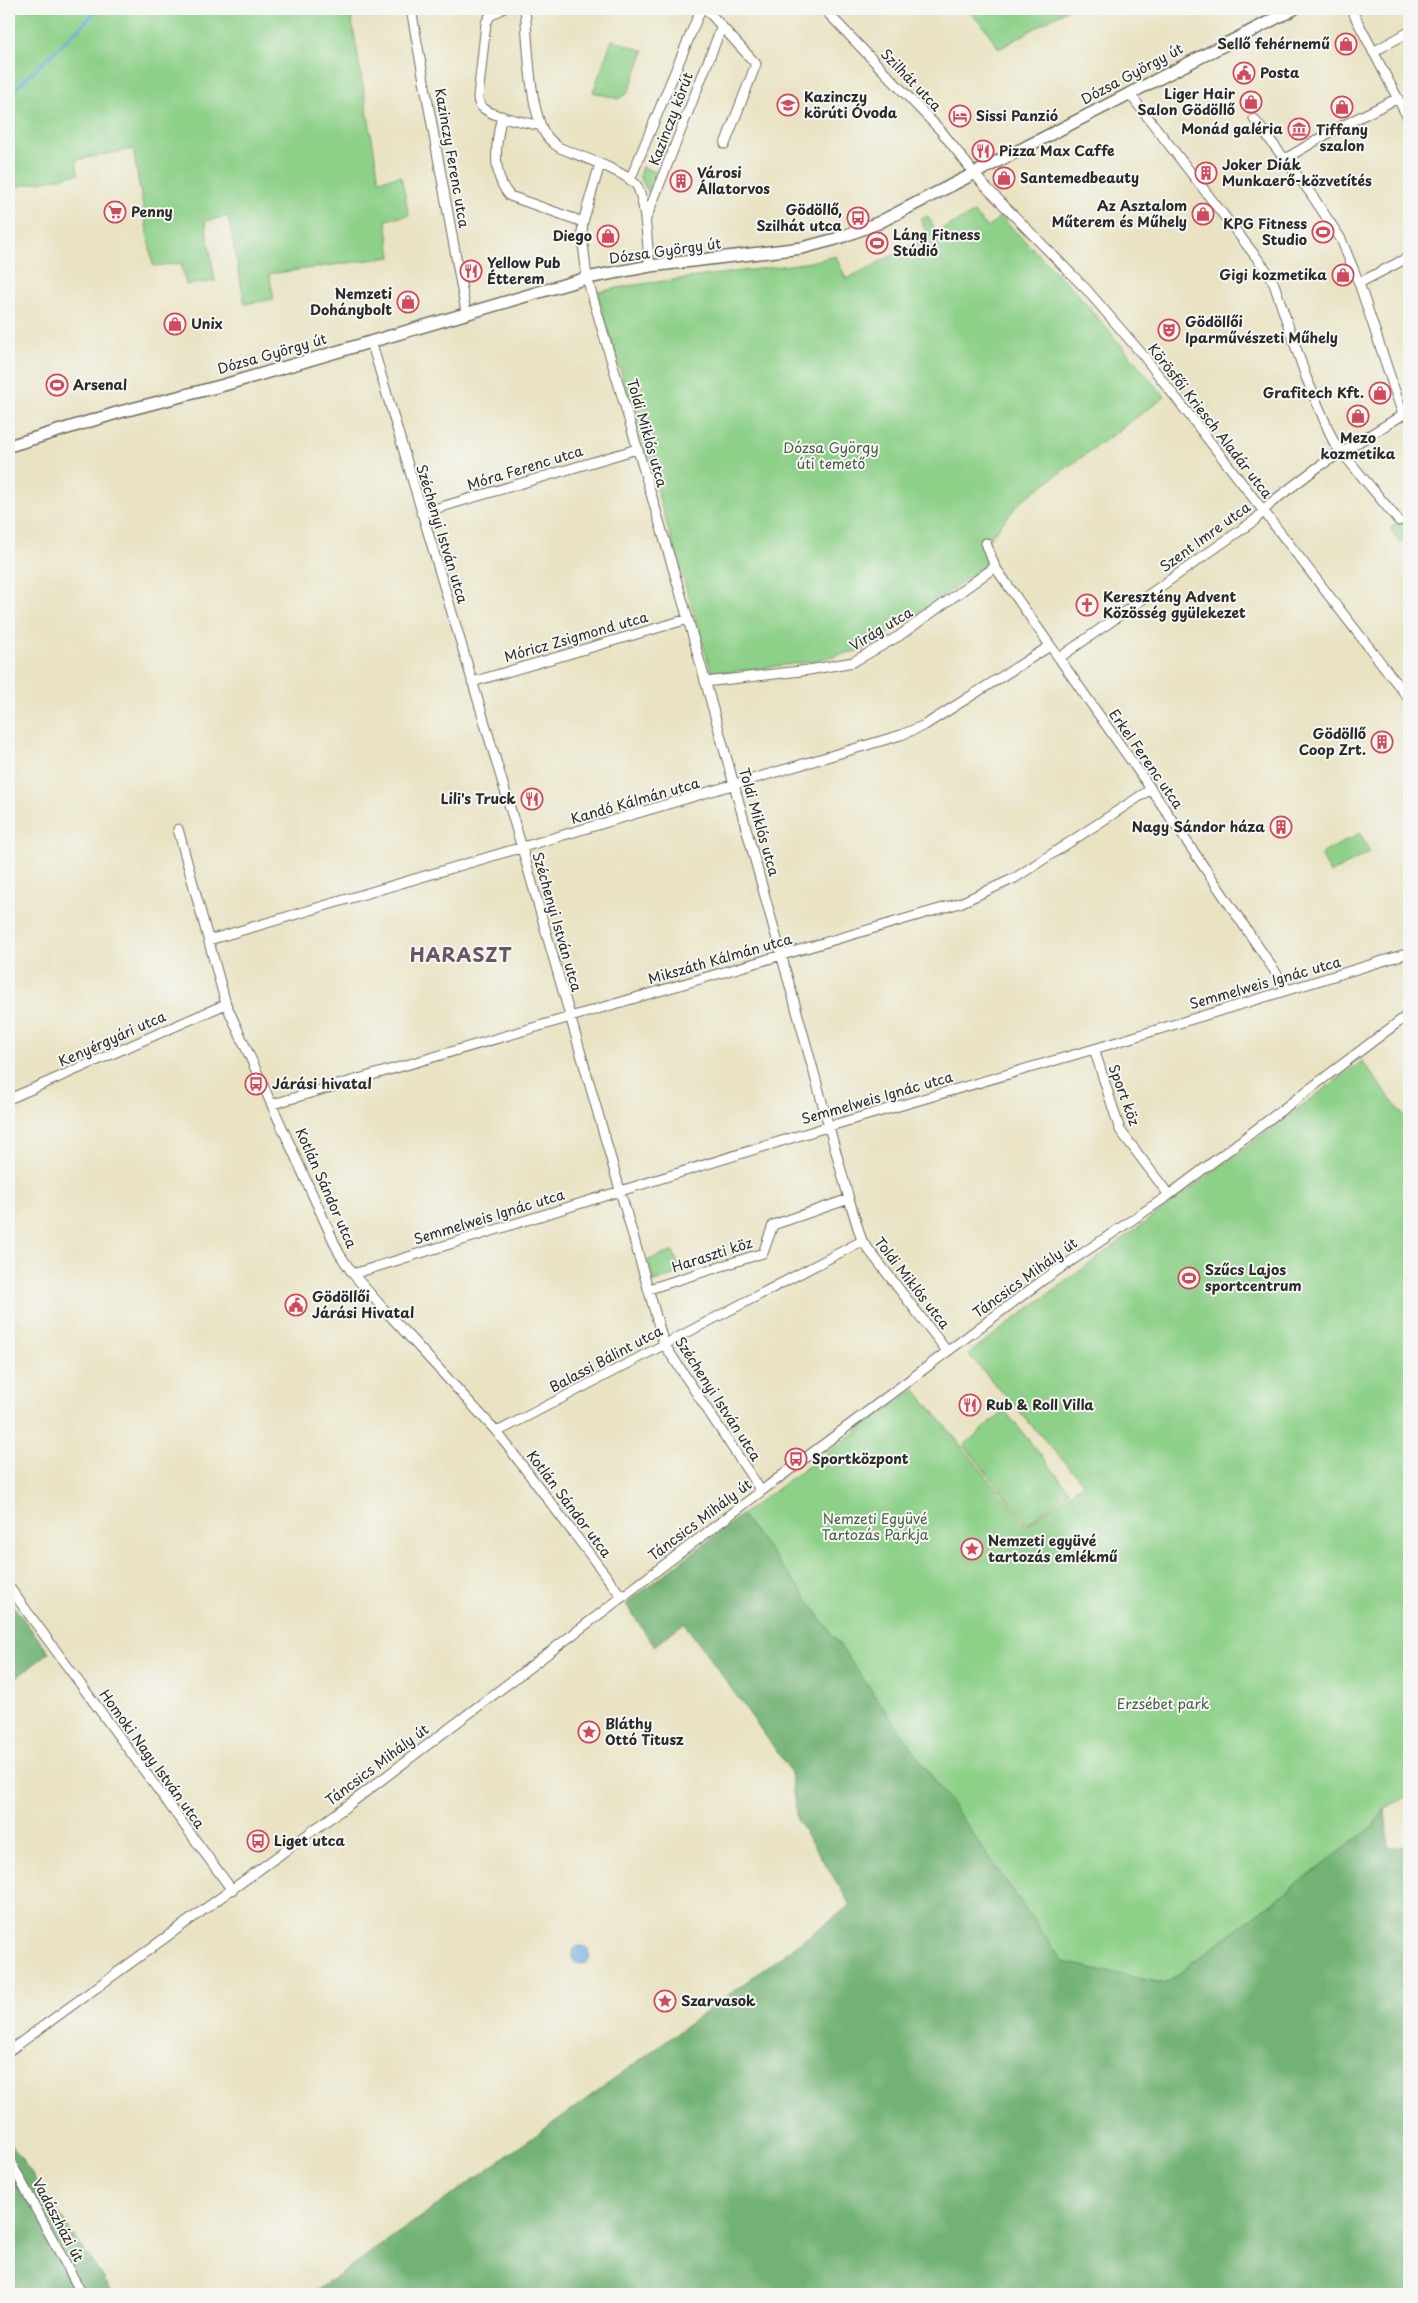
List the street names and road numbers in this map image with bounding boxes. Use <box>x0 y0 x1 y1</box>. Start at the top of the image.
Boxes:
street label: Dózsa György út <box>1077 38 1187 109</box>
street label: Szilhát utca <box>876 44 947 116</box>
street label: Kazinczy körút <box>643 69 698 168</box>
street label: Kazinczy Ferenc utca <box>430 86 475 230</box>
street label: Dózsa György út <box>608 232 723 269</box>
street label: Dózsa György út <box>215 328 329 379</box>
street label: Körösfői Kriesch Aladár utca <box>1143 339 1278 503</box>
street label: Toldi Miklós utca <box>622 376 673 490</box>
street label: Móra Ferenc utca <box>464 440 586 495</box>
street label: Széchenyi István utca <box>411 462 474 606</box>
street label: Szent Imre utca <box>1155 496 1255 577</box>
street label: Virág utca <box>845 601 917 656</box>
street label: Móricz Zsigmond utca <box>502 606 650 667</box>
street label: Erkel Ferenc utca <box>1104 705 1189 813</box>
street label: Toldi Miklós utca <box>734 765 785 879</box>
street label: Kandó Kálmán utca <box>568 772 702 829</box>
street label: Széchenyi István utca <box>527 850 588 994</box>
street label: Mikszáth Kálmán utca <box>645 928 795 989</box>
street label: Semmelweis Ignác utca <box>1187 951 1344 1014</box>
street label: Kenyérgyári utca <box>55 1005 169 1072</box>
street label: Sport köz <box>1104 1061 1145 1129</box>
street label: Semmelweis Ignác utca <box>799 1066 956 1129</box>
street label: Kotlán Sándor utca <box>290 1124 363 1252</box>
street label: Semmelweis Ignác utca <box>411 1183 567 1249</box>
street label: Haraszti köz <box>669 1232 755 1277</box>
street label: Toldi Miklós utca <box>870 1232 955 1333</box>
street label: Táncsics Mihály út <box>968 1232 1082 1323</box>
street label: Balassi Bálint utca <box>546 1320 666 1397</box>
street label: Széchenyi István utca <box>670 1332 767 1465</box>
street label: Kotlán Sándor utca <box>522 1446 617 1562</box>
street label: Táncsics Mihály út <box>644 1474 756 1565</box>
street label: Homoki Nagy István utca <box>95 1685 210 1833</box>
street label: Táncsics Mihály út <box>321 1719 433 1810</box>
street label: Vadászházi út <box>28 2174 90 2266</box>

